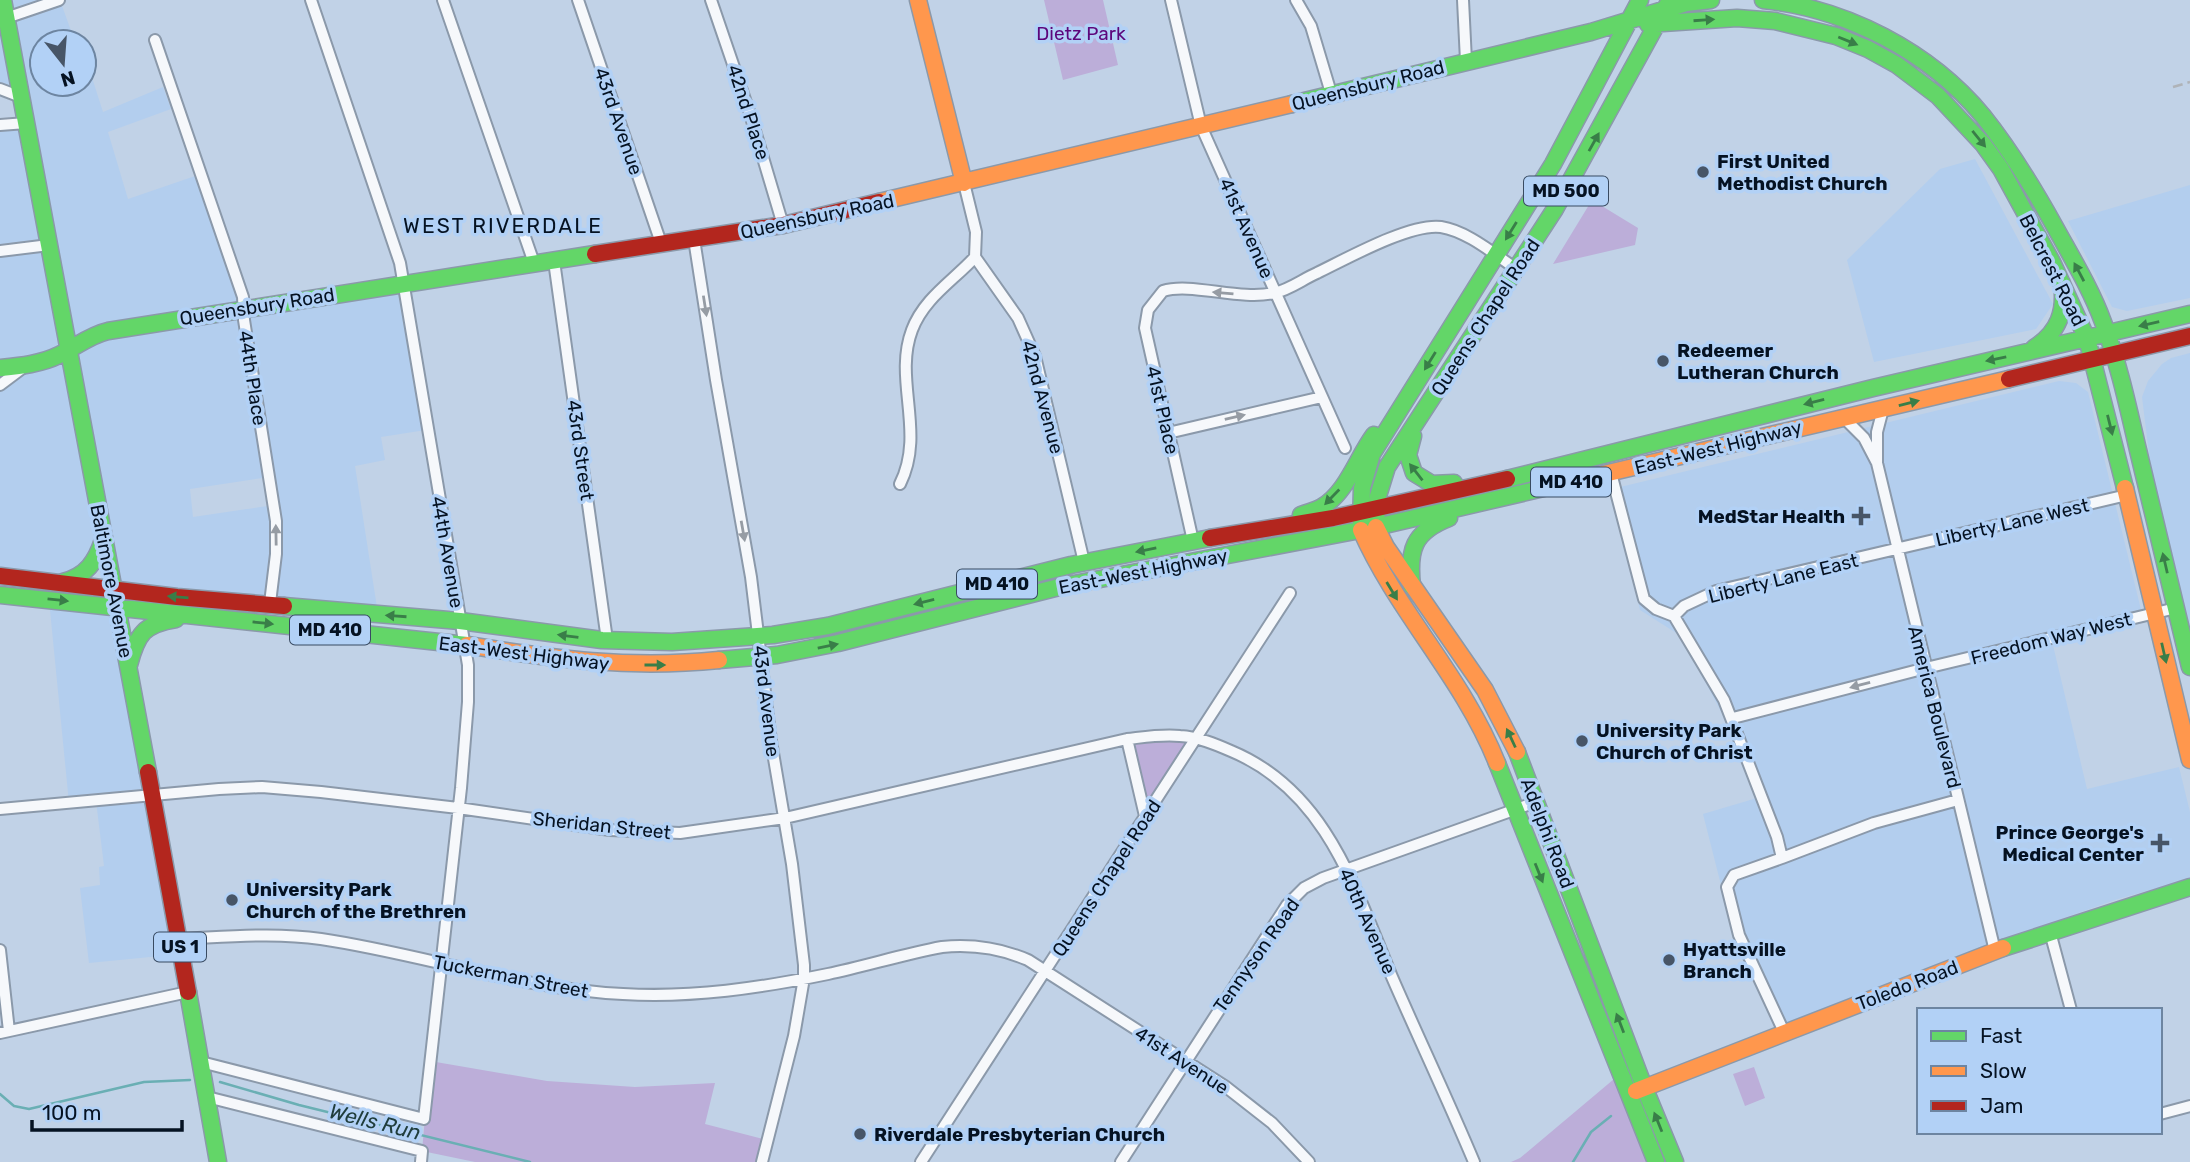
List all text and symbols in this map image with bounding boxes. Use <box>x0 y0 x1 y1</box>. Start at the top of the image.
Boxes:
one-way arrow <box>1693 15 1715 26</box>
park label: Dietz Park <box>1036 22 1126 45</box>
north arrow <box>28 28 98 98</box>
one-way arrow <box>1838 35 1859 46</box>
street label: Queensbury Road <box>1289 55 1447 116</box>
street label: 42nd Place <box>722 62 775 163</box>
street label: 43rd Avenue <box>589 64 648 178</box>
text: N <box>58 66 78 92</box>
one-way arrow <box>1971 131 1986 148</box>
one-way arrow <box>1588 132 1600 152</box>
place label: First United Methodist Church <box>1717 150 1888 195</box>
marker: First United Methodist Church <box>1695 164 1711 180</box>
street label: 41st Avenue <box>1214 174 1279 282</box>
road number: MD 500 <box>1524 176 1608 206</box>
street label: Queensbury Road <box>738 189 896 244</box>
street label: Belcrest Road <box>2014 210 2091 330</box>
district label: WEST RIVERDALE <box>403 213 603 238</box>
one-way arrow <box>1504 221 1517 241</box>
street label: Queens Chapel Road <box>1426 235 1545 400</box>
one-way arrow <box>2073 262 2085 282</box>
street label: Queensbury Road <box>178 283 336 330</box>
one-way arrow <box>1212 287 1234 298</box>
one-way arrow <box>700 296 711 318</box>
one-way arrow <box>2137 319 2159 330</box>
street label: 44th Place <box>234 329 271 427</box>
street label: 42nd Avenue <box>1016 338 1069 456</box>
place label: Redeemer Lutheran Church <box>1677 339 1839 384</box>
one-way arrow <box>1424 352 1436 371</box>
marker: Redeemer Lutheran Church <box>1655 353 1671 369</box>
one-way arrow <box>1985 354 2007 365</box>
street label: 41st Place <box>1141 364 1184 456</box>
one-way arrow <box>1803 397 1825 408</box>
one-way arrow <box>1898 397 1920 408</box>
street label: 43rd Street <box>562 398 599 502</box>
one-way arrow <box>1224 411 1246 422</box>
one-way arrow <box>2105 414 2116 436</box>
street label: East-West Highway <box>1632 416 1804 479</box>
one-way arrow <box>1409 463 1423 482</box>
road number: MD 410 <box>1531 468 1611 496</box>
one-way arrow <box>1325 488 1341 505</box>
street label: 44th Avenue <box>426 494 469 610</box>
street label: Liberty Lane West <box>1933 494 2092 551</box>
street label: Baltimore Avenue <box>85 502 138 660</box>
place label: MedStar Health <box>1698 505 1845 528</box>
marker: MedStar Health <box>1851 506 1871 526</box>
one-way arrow <box>738 520 749 542</box>
one-way arrow <box>270 524 282 546</box>
street label: East-West Highway <box>1057 544 1230 599</box>
one-way arrow <box>1135 545 1157 556</box>
street label: Liberty Lane East <box>1706 549 1861 608</box>
one-way arrow <box>2159 551 2170 573</box>
road number: MD 410 <box>957 570 1037 598</box>
one-way arrow <box>1386 581 1399 600</box>
one-way arrow <box>166 591 188 602</box>
one-way arrow <box>48 595 70 606</box>
one-way arrow <box>913 597 935 608</box>
street label: Freedom Way West <box>1968 607 2134 670</box>
one-way arrow <box>385 610 407 621</box>
road number: MD 410 <box>290 616 370 644</box>
one-way arrow <box>252 618 274 629</box>
street label: America Boulevard <box>1903 624 1966 791</box>
one-way arrow <box>557 630 579 641</box>
street label: East-West Highway <box>437 632 611 675</box>
one-way arrow <box>817 640 839 651</box>
one-way arrow <box>2159 642 2170 664</box>
street label: 43rd Avenue <box>748 644 785 758</box>
one-way arrow <box>644 659 666 671</box>
one-way arrow <box>1848 680 1870 691</box>
place label: University Park Church of Christ <box>1596 719 1753 764</box>
one-way arrow <box>1505 728 1517 748</box>
marker: University Park Church of Christ <box>1574 733 1590 749</box>
street label: Adelphi Road <box>1516 775 1579 892</box>
street label: Queens Chapel Road <box>1047 796 1166 961</box>
street label: Sheridan Street <box>532 807 673 844</box>
place label: Prince George's Medical Center <box>1996 821 2144 866</box>
marker: Prince George's Medical Center <box>2150 833 2170 853</box>
one-way arrow <box>1534 862 1545 883</box>
street label: 40th Avenue <box>1334 865 1401 978</box>
place label: University Park Church of the Brethren <box>246 878 466 923</box>
marker: University Park Church of the Brethren <box>224 892 240 908</box>
street label: Tennyson Road <box>1208 894 1304 1017</box>
road number: US 1 <box>154 932 206 962</box>
place label: Hyattsville Branch <box>1683 938 1786 983</box>
street label: Tuckerman Street <box>432 950 591 1003</box>
marker: Hyattsville Branch <box>1661 952 1677 968</box>
street label: Toledo Road <box>1853 956 1961 1015</box>
legend <box>1917 1008 2162 1134</box>
one-way arrow <box>1614 1013 1625 1034</box>
street label: 41st Avenue <box>1130 1022 1233 1099</box>
text: Fast <box>1980 1023 2022 1048</box>
text: Slow <box>1980 1058 2027 1083</box>
scale bar <box>32 1088 182 1132</box>
text: Jam <box>1980 1093 2024 1118</box>
water label: Wells Run <box>327 1098 423 1145</box>
text: 100 m <box>42 1100 101 1125</box>
one-way arrow <box>1652 1111 1663 1132</box>
place label: Riverdale Presbyterian Church <box>874 1123 1165 1146</box>
marker: Riverdale Presbyterian Church <box>852 1126 868 1142</box>

